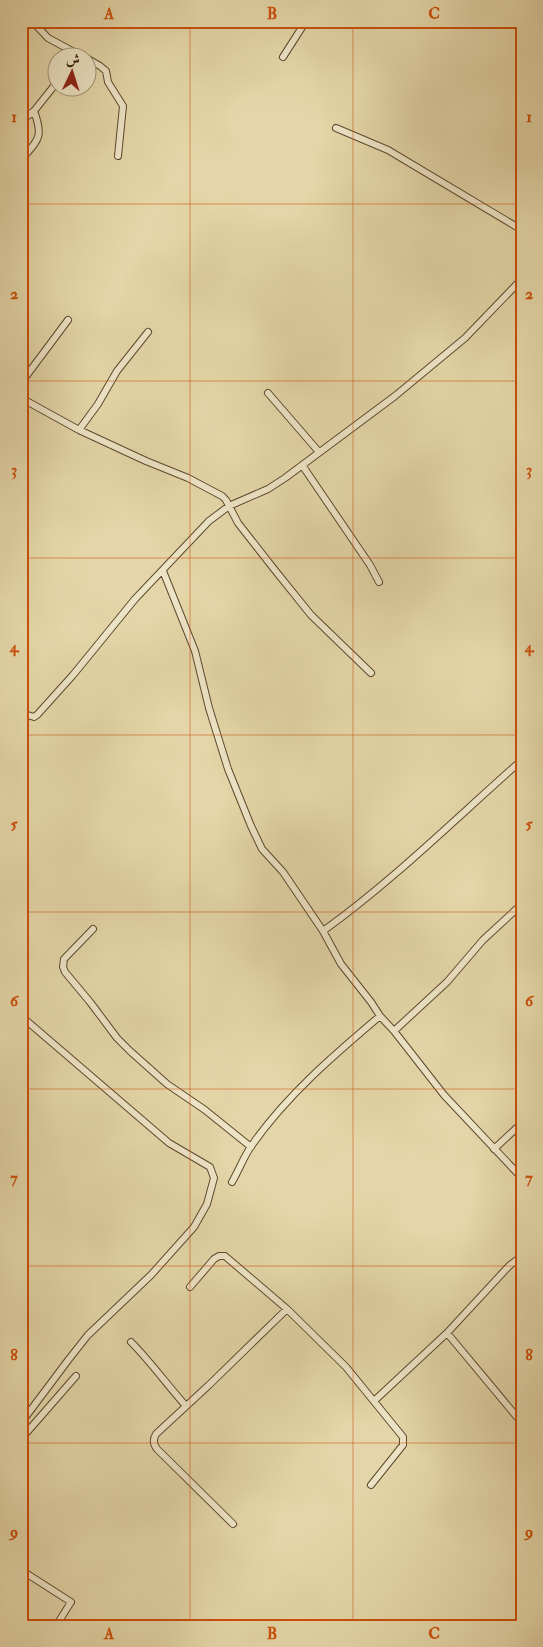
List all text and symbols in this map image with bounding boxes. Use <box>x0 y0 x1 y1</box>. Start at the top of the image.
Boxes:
text: A <box>103 4 115 24</box>
text: B <box>267 4 277 24</box>
text: C <box>428 4 440 24</box>
north arrow <box>48 48 98 98</box>
text: ش <box>65 51 81 69</box>
text: 1 <box>11 107 17 127</box>
text: 1 <box>526 107 532 127</box>
text: 2 <box>10 284 18 304</box>
text: 2 <box>525 284 533 304</box>
text: 3 <box>11 460 17 480</box>
text: 3 <box>526 460 532 480</box>
text: 4 <box>9 637 20 657</box>
text: 4 <box>524 637 535 657</box>
text: 5 <box>10 814 18 834</box>
text: 5 <box>525 814 533 834</box>
text: 6 <box>10 991 20 1011</box>
text: 6 <box>525 991 535 1011</box>
text: 7 <box>10 1168 18 1188</box>
text: 7 <box>525 1168 533 1188</box>
text: 8 <box>10 1345 18 1365</box>
text: 8 <box>525 1345 533 1365</box>
text: 9 <box>8 1522 18 1542</box>
text: 9 <box>523 1522 533 1542</box>
text: A <box>103 1624 115 1644</box>
text: B <box>267 1624 277 1644</box>
text: C <box>428 1624 440 1644</box>

